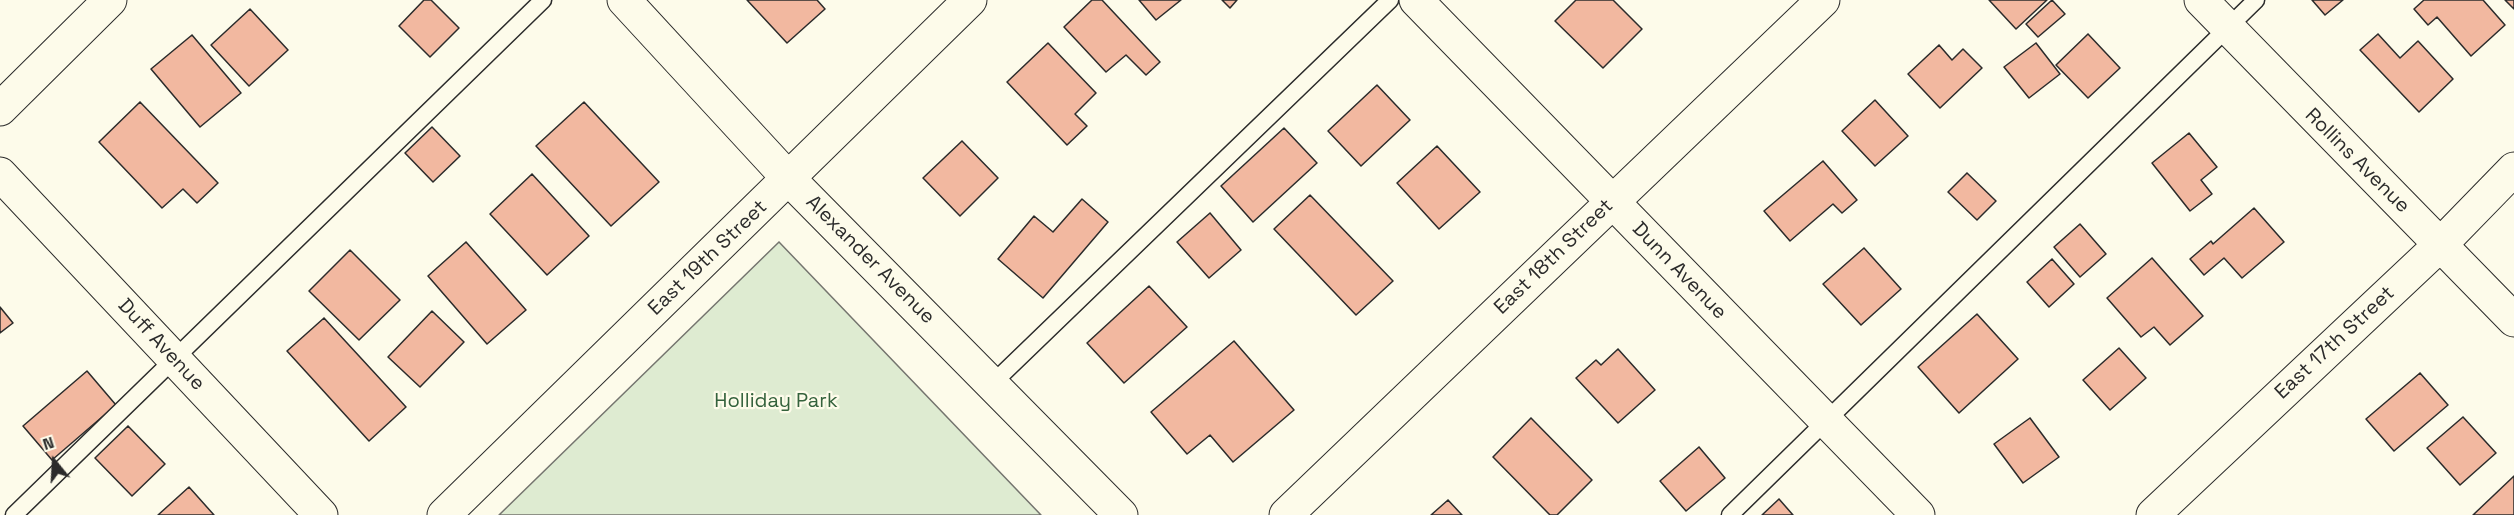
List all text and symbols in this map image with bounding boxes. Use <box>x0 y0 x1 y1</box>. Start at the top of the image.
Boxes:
street label: Rollins Avenue <box>2300 104 2414 218</box>
street label: Alexander Avenue <box>801 191 939 329</box>
street label: East 18th Street <box>1490 194 1618 320</box>
street label: East 19th Street <box>644 195 772 321</box>
street label: Dunn Avenue <box>1627 217 1731 325</box>
street label: East 17th Street <box>2270 281 2400 405</box>
street label: Duff Avenue <box>112 294 210 396</box>
park label: Holliday Park <box>714 390 838 414</box>
north arrow <box>24 431 84 491</box>
text: N <box>40 432 57 455</box>

